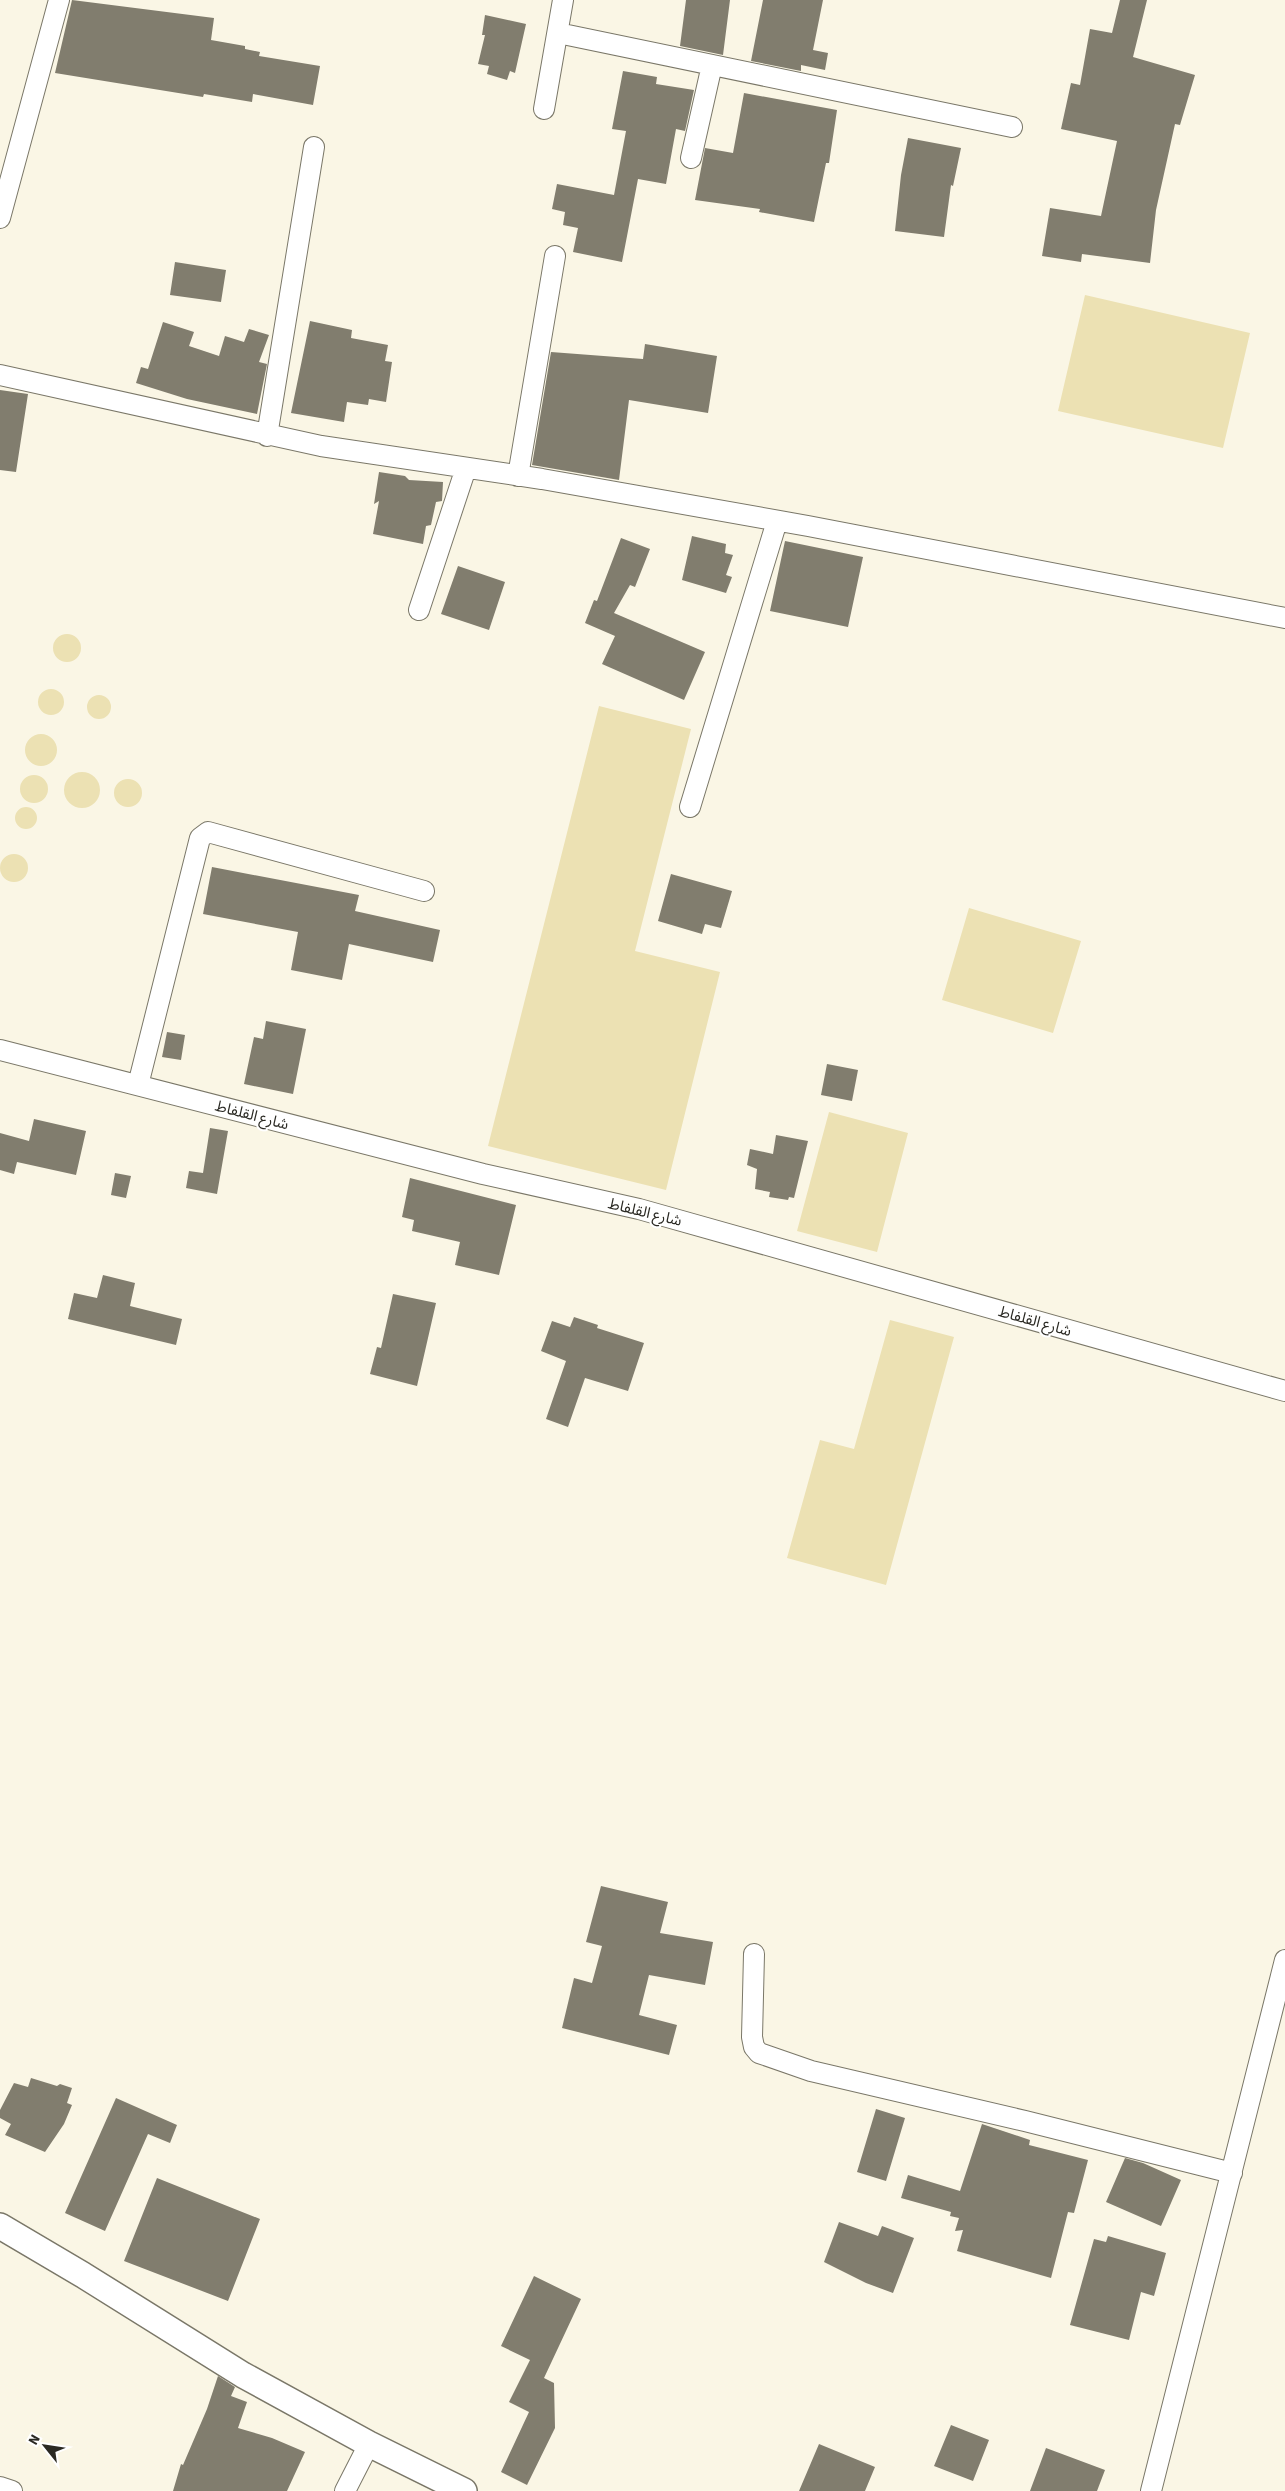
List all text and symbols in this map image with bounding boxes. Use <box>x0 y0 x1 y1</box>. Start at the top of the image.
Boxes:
street label: شارع القلفاط <box>213 1096 291 1136</box>
street label: شارع القلفاط <box>606 1193 684 1233</box>
street label: شارع القلفاط <box>996 1301 1074 1343</box>
north arrow <box>20 2421 70 2471</box>
text: N <box>24 2431 46 2449</box>

